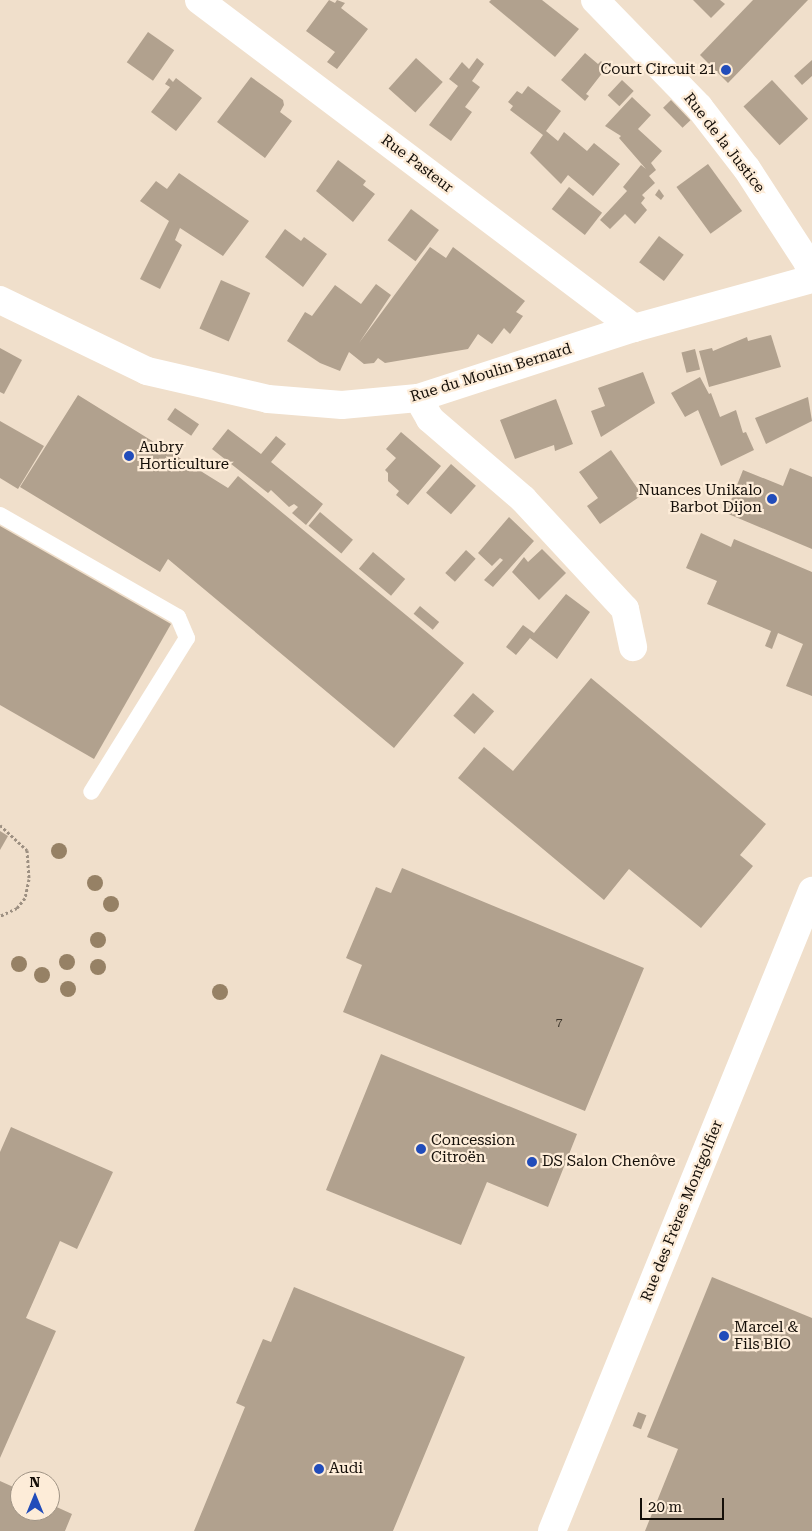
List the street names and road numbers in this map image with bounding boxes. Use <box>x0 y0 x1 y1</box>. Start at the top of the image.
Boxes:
street label: Rue de la Justice <box>680 90 768 196</box>
street label: Rue Pasteur <box>378 131 456 197</box>
street label: Rue du Moulin Bernard <box>408 340 574 406</box>
street label: Rue des Frères Montgolfier <box>637 1118 727 1304</box>

